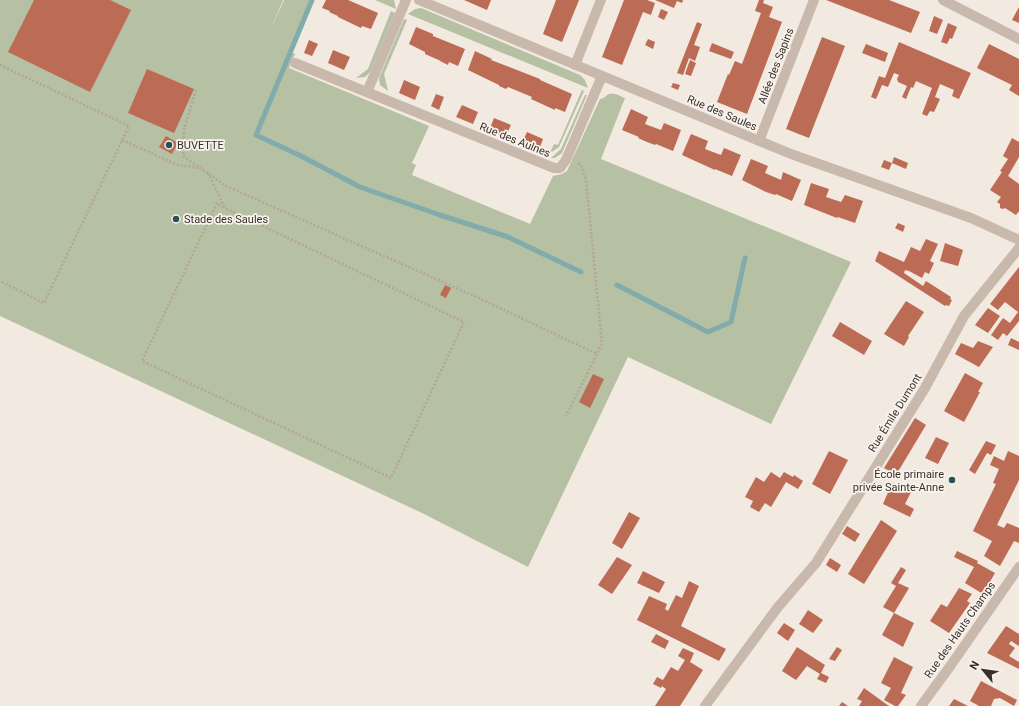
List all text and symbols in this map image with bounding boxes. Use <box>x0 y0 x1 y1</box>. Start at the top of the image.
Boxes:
street label: Allée des Sapins <box>756 26 797 106</box>
street label: Rue des Saules <box>685 92 759 134</box>
street label: Rue des Aulnes <box>478 120 553 160</box>
place label: BUVETTE <box>177 139 224 152</box>
marker: BUVETTE <box>164 140 174 150</box>
place label: Stade des Saules <box>184 213 268 226</box>
marker: Stade des Saules <box>171 214 181 224</box>
street label: Rue Émile Dumont <box>866 371 925 455</box>
place label: École primaire privée Sainte-Anne <box>853 468 944 494</box>
marker: École primaire privée Sainte-Anne <box>947 475 957 485</box>
street label: Rue des Hauts Champs <box>922 579 998 681</box>
north arrow <box>963 650 1003 690</box>
text: N <box>967 659 982 672</box>

